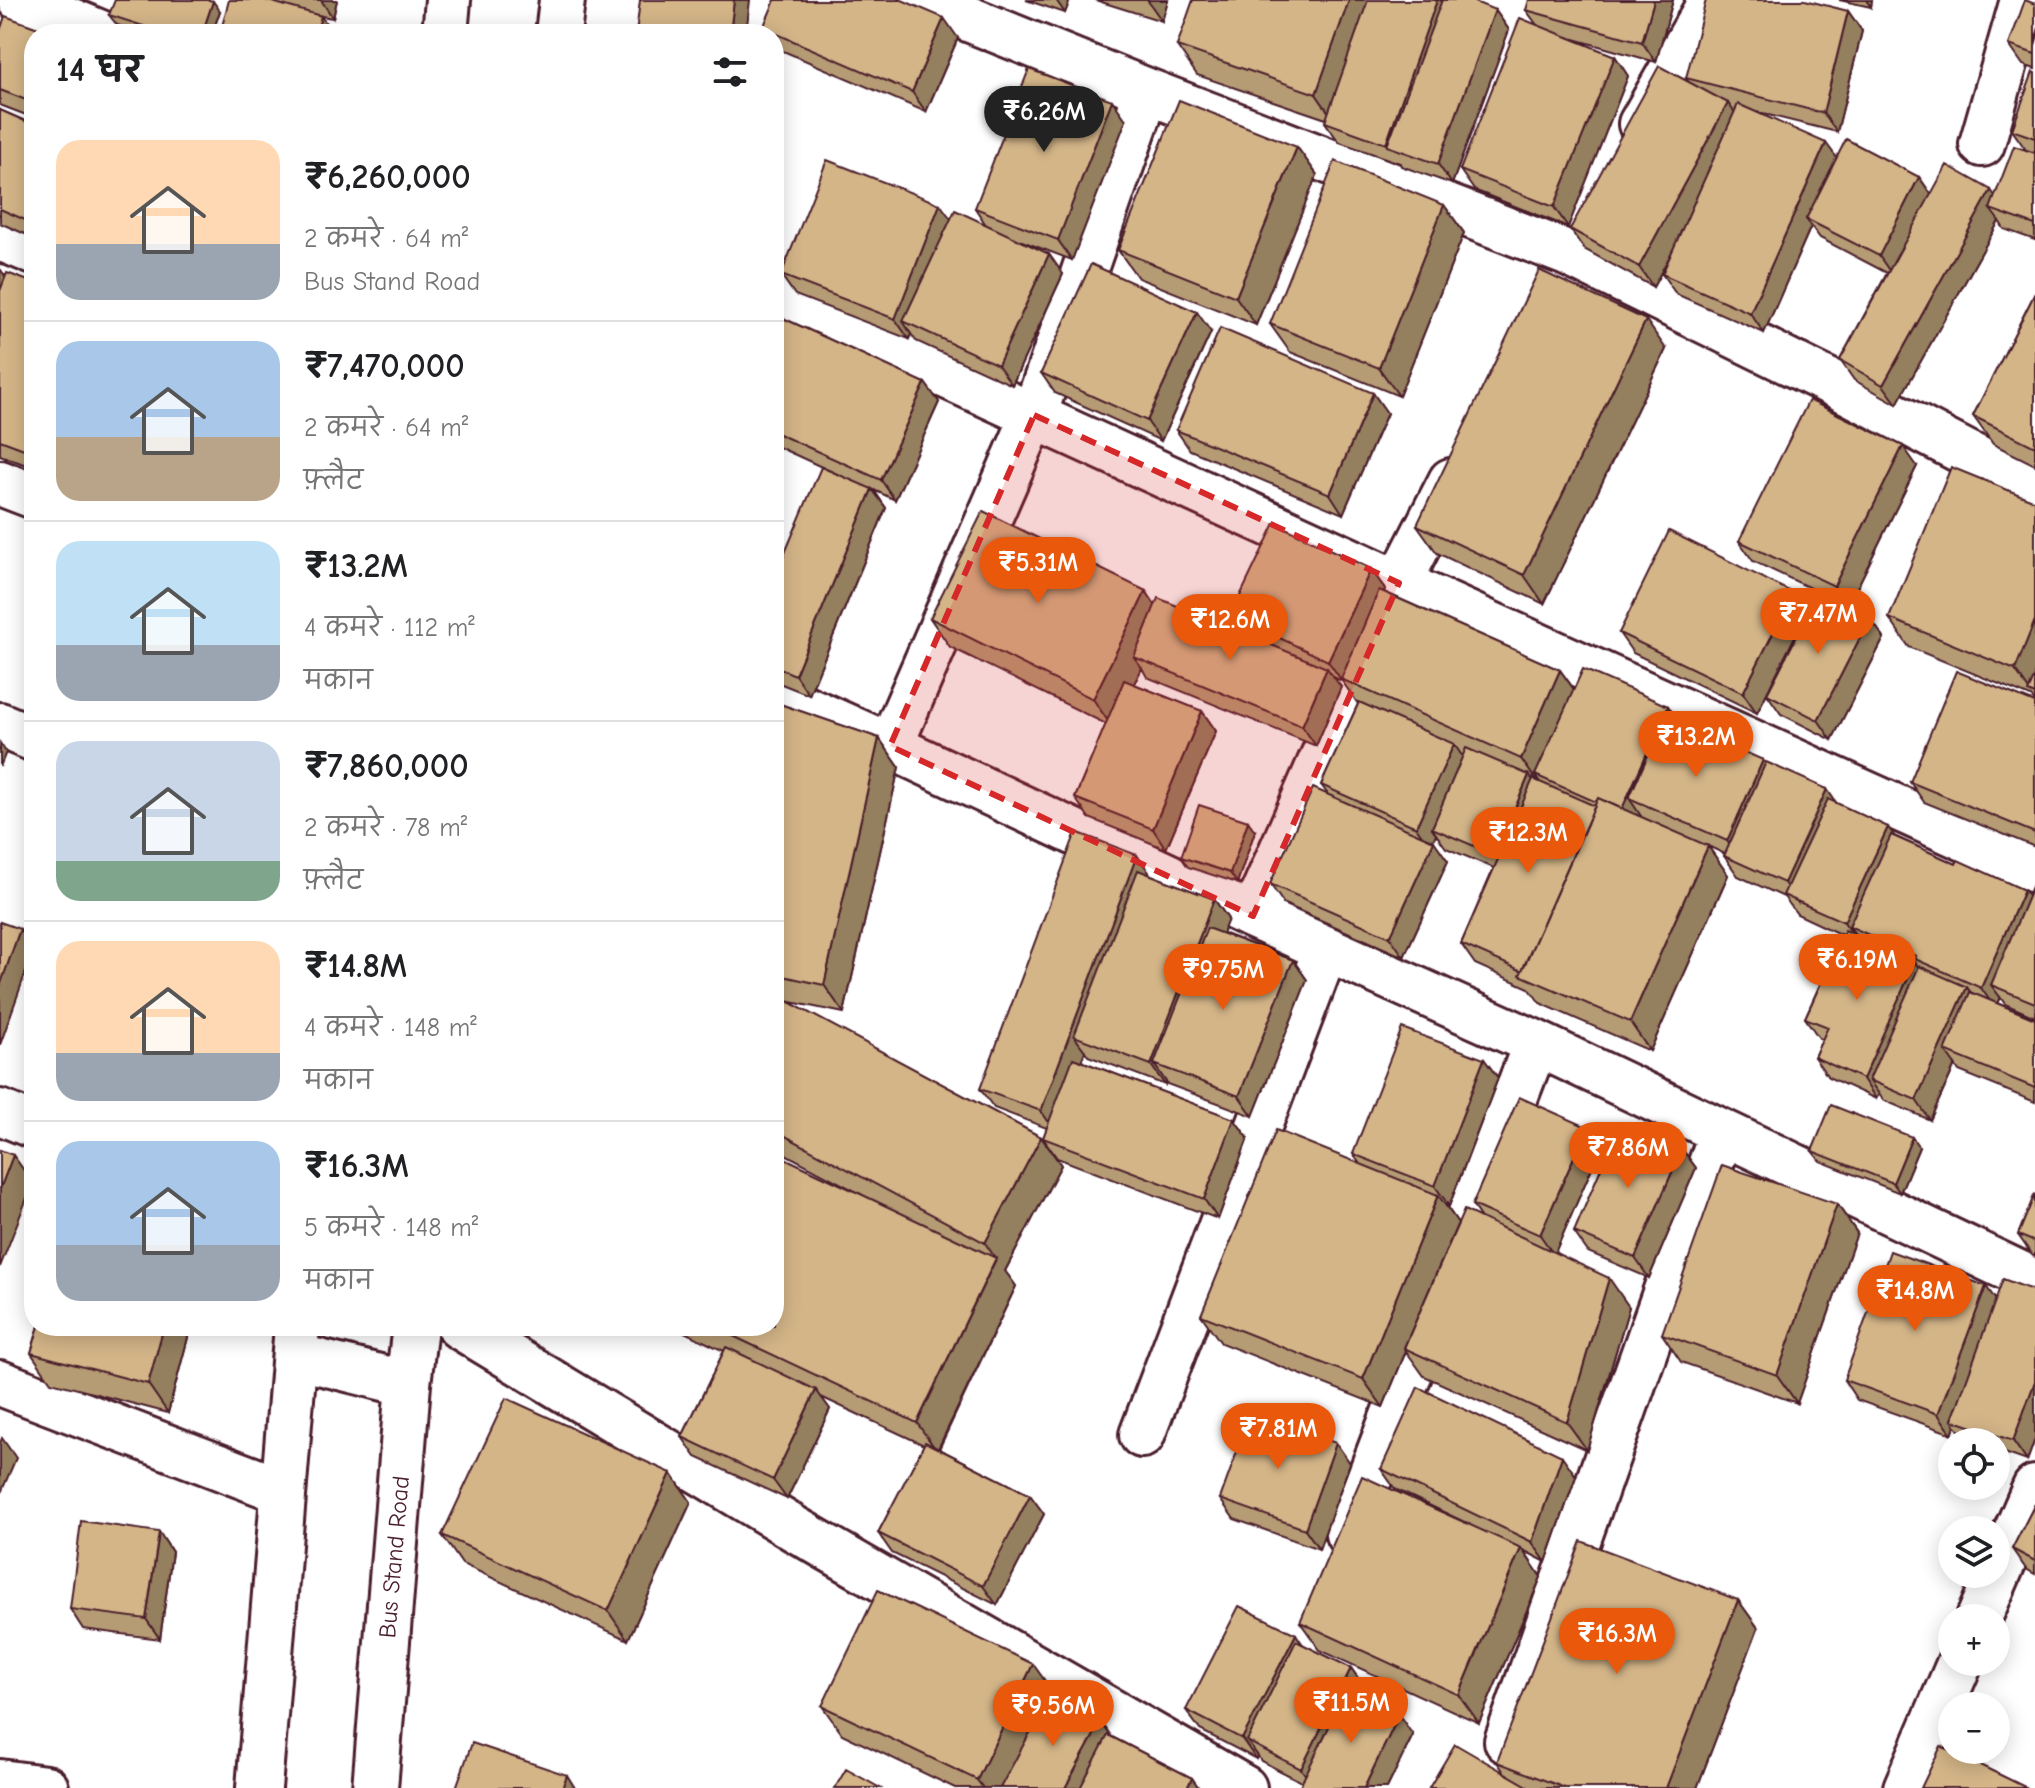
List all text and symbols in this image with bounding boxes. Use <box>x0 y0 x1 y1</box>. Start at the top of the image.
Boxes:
text: 14 घर <box>56 50 142 90</box>
icon: filters <box>708 50 752 94</box>
pin: ₹6.26M <box>979 86 1109 154</box>
text: ₹6.26M <box>1002 97 1086 127</box>
text: ₹6,260,000 <box>304 157 471 197</box>
icon: home <box>120 172 216 268</box>
text: 2 कमरे · 64 m² <box>304 224 468 254</box>
text: Bus Stand Road <box>304 267 480 297</box>
text: ₹7,470,000 <box>304 346 465 386</box>
icon: home <box>120 373 216 469</box>
text: 2 कमरे · 64 m² <box>304 413 468 443</box>
text: फ़्लैट <box>304 466 363 496</box>
pin: ₹5.31M <box>973 537 1103 605</box>
text: ₹13.2M <box>304 546 408 586</box>
text: ₹5.31M <box>998 548 1078 578</box>
icon: home <box>120 573 216 669</box>
pin: ₹7.47M <box>1753 588 1883 656</box>
pin: ₹12.6M <box>1165 594 1295 662</box>
text: ₹7.47M <box>1778 599 1858 629</box>
text: ₹12.6M <box>1190 605 1270 635</box>
text: 4 कमरे · 112 m² <box>304 613 475 643</box>
text: मकान <box>304 666 373 696</box>
pin: ₹13.2M <box>1631 711 1761 779</box>
text: ₹13.2M <box>1656 722 1736 752</box>
text: ₹7,860,000 <box>304 746 469 786</box>
icon: home <box>120 773 216 869</box>
pin: ₹12.3M <box>1463 807 1593 875</box>
text: 2 कमरे · 78 m² <box>304 813 467 843</box>
text: ₹12.3M <box>1488 818 1568 848</box>
text: फ़्लैट <box>304 866 363 896</box>
pin: ₹6.19M <box>1792 934 1922 1002</box>
pin: ₹9.75M <box>1158 944 1288 1012</box>
text: ₹6.19M <box>1817 945 1897 975</box>
text: ₹14.8M <box>304 946 407 986</box>
text: ₹9.75M <box>1182 955 1264 985</box>
icon: home <box>120 973 216 1069</box>
text: 4 कमरे · 148 m² <box>304 1013 477 1043</box>
text: मकान <box>304 1066 373 1096</box>
pin: ₹7.86M <box>1563 1122 1693 1190</box>
text: ₹7.86M <box>1587 1133 1669 1163</box>
text: ₹16.3M <box>304 1146 409 1186</box>
icon: home <box>120 1173 216 1269</box>
text: 5 कमरे · 148 m² <box>304 1213 478 1243</box>
pin: ₹14.8M <box>1850 1265 1980 1333</box>
text: मकान <box>304 1266 373 1296</box>
text: ₹14.8M <box>1876 1276 1954 1306</box>
pin: ₹7.81M <box>1213 1403 1343 1471</box>
text: ₹7.81M <box>1239 1414 1317 1444</box>
map controls <box>1938 1428 2010 1764</box>
button: locate <box>1938 1428 2010 1500</box>
street label: Bus Stand Road <box>373 1475 415 1639</box>
button: layers <box>1938 1516 2010 1588</box>
button: + <box>1938 1604 2010 1676</box>
pin: ₹16.3M <box>1552 1608 1682 1676</box>
text: ₹16.3M <box>1577 1619 1657 1649</box>
pin: ₹11.5M <box>1286 1677 1416 1745</box>
pin: ₹9.56M <box>988 1680 1118 1748</box>
text: ₹11.5M <box>1312 1688 1390 1718</box>
text: ₹9.56M <box>1011 1691 1095 1721</box>
button: − <box>1938 1692 2010 1764</box>

